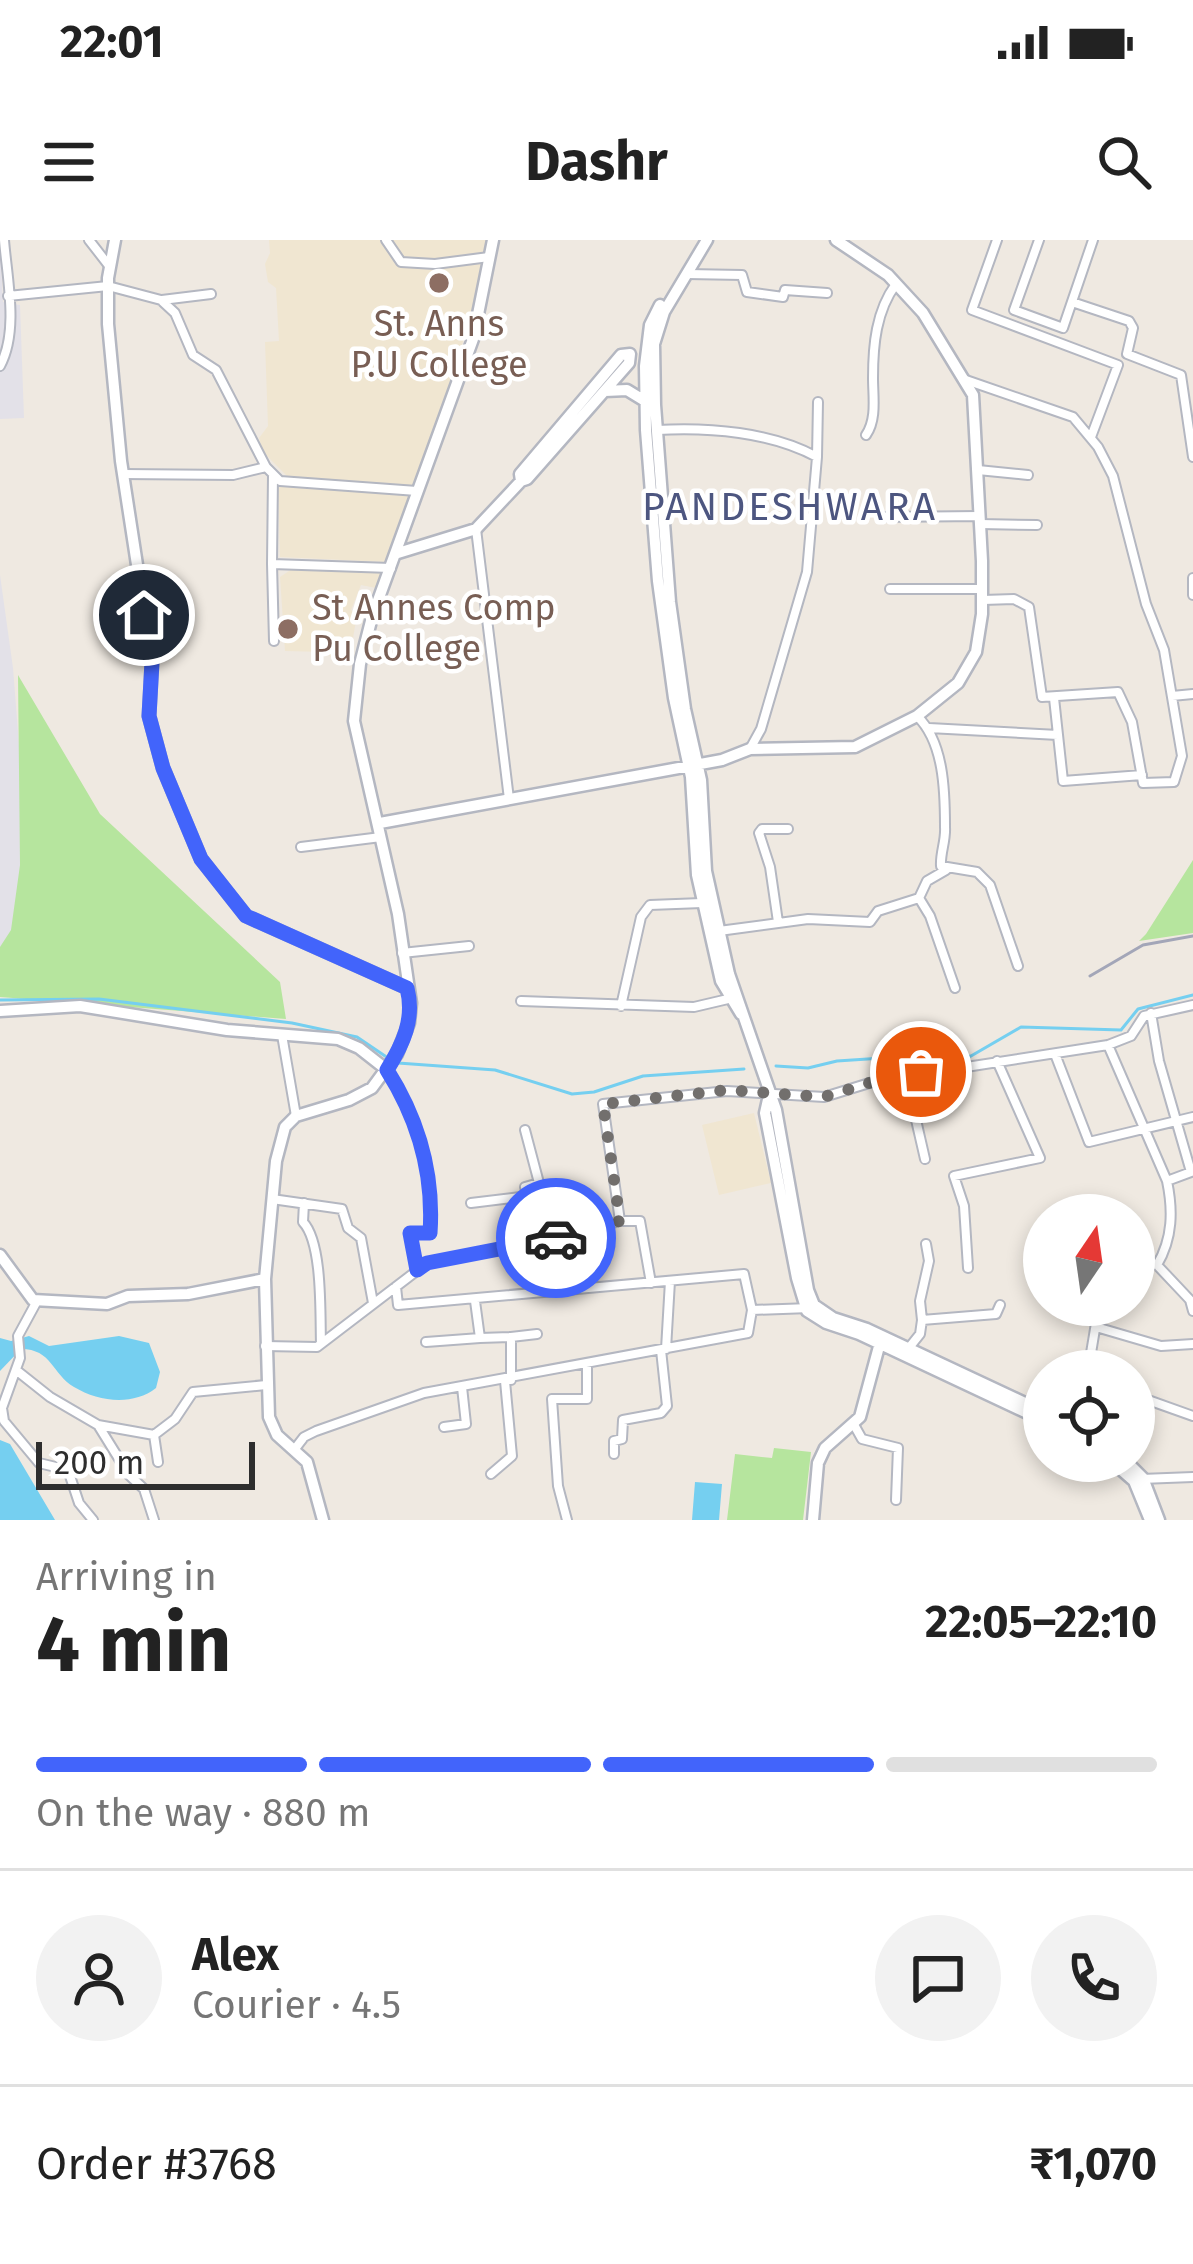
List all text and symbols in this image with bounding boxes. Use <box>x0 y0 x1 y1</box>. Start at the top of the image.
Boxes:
text: 22:01 <box>60 15 164 69</box>
icon: menu <box>36 129 102 195</box>
icon: search <box>1091 129 1157 195</box>
text: Dashr <box>525 130 668 194</box>
marker: St. Anns P.U College <box>426 270 452 296</box>
place label: St. Anns P.U College <box>350 302 528 387</box>
district label: PANDESHWARA <box>642 484 938 530</box>
pin <box>93 564 195 666</box>
icon: home <box>111 582 177 648</box>
place label: St Annes Comp Pu College <box>312 586 556 671</box>
marker: St Annes Comp Pu College <box>275 616 301 642</box>
pin <box>870 1021 972 1123</box>
icon: bag <box>888 1039 954 1105</box>
courier <box>496 1178 616 1298</box>
north arrow <box>1023 1194 1155 1326</box>
map controls <box>1023 1194 1155 1482</box>
icon: car <box>523 1205 589 1271</box>
button: locate <box>1023 1350 1155 1482</box>
scale bar <box>36 1436 255 1489</box>
text: 200 m <box>54 1443 144 1483</box>
text: Arriving in <box>36 1554 217 1600</box>
text: 22:05–22:10 <box>925 1595 1157 1649</box>
text: 4 min <box>36 1598 231 1692</box>
text: On the way · 880 m <box>36 1790 371 1836</box>
button: person <box>36 1915 162 2041</box>
button: chat <box>875 1915 1001 2041</box>
button: phone <box>1031 1915 1157 2041</box>
text: Alex <box>192 1928 279 1982</box>
text: Courier · 4.5 <box>192 1982 401 2028</box>
text: Order #3768 <box>36 2137 277 2191</box>
text: ₹1,070 <box>1029 2137 1157 2191</box>

